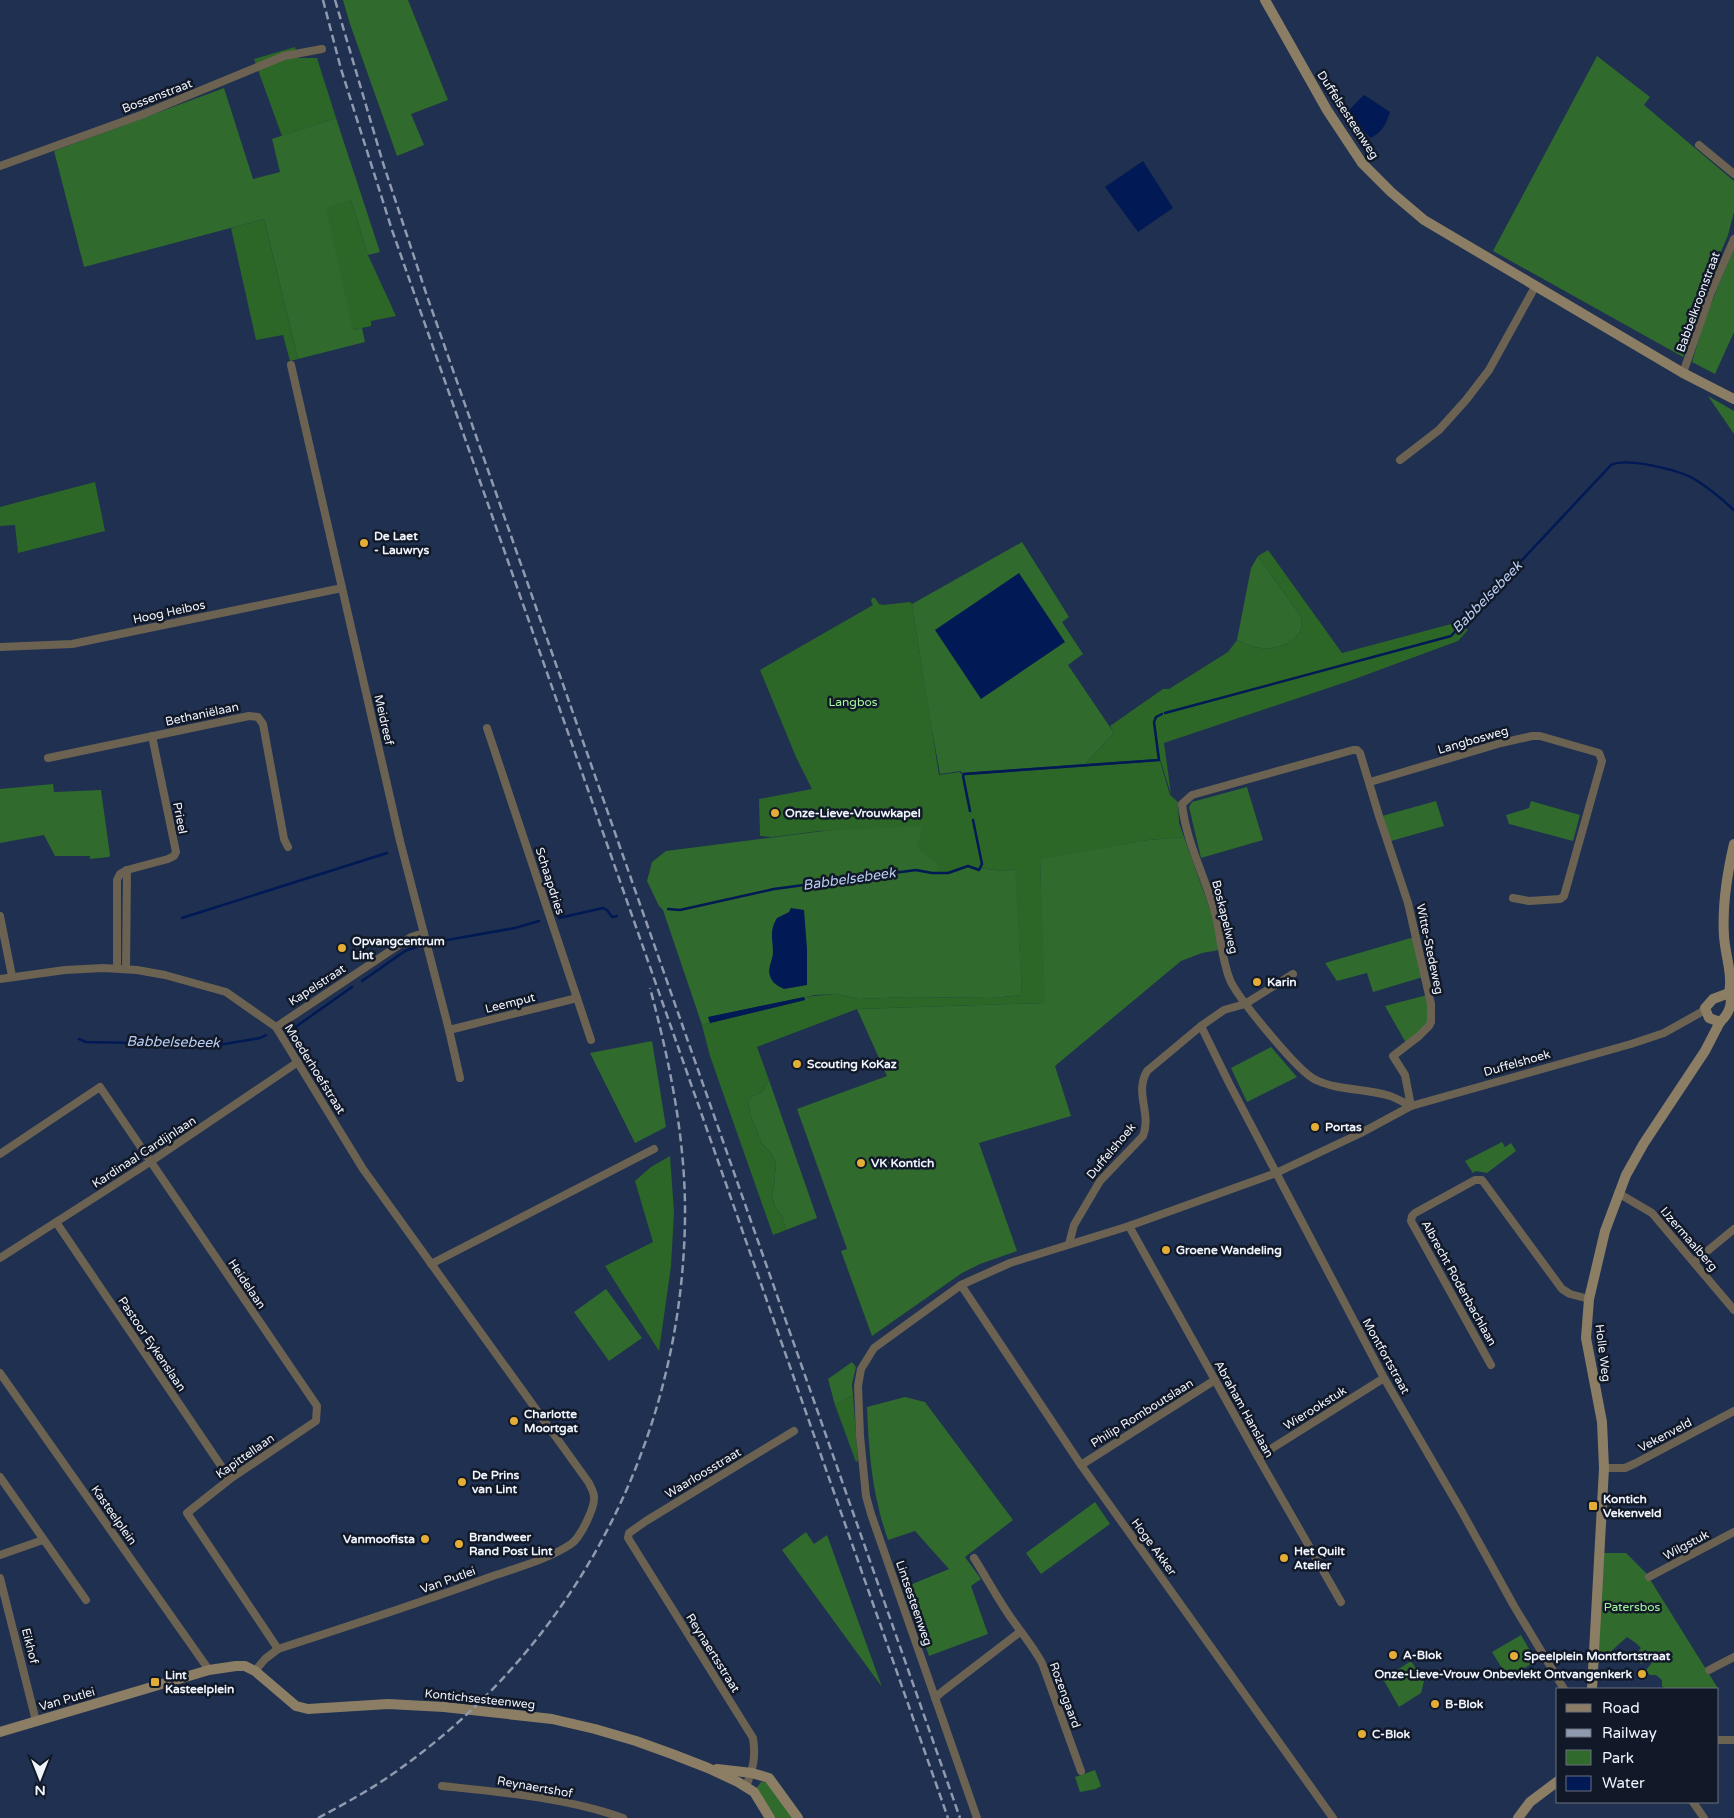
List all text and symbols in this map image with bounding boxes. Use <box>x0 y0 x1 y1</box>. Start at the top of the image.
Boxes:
street label: Duffelsesteenweg <box>1314 68 1382 162</box>
street label: Bossenstraat <box>120 76 194 116</box>
street label: Babbelkroonstraat <box>1673 250 1723 354</box>
place label: De Laet - Lauwrys <box>374 529 429 558</box>
marker: De Laet - Lauwrys <box>358 537 370 549</box>
water label: Babbelsebeek <box>1448 556 1527 637</box>
street label: Hoog Heibos <box>132 597 207 626</box>
street label: Meidreef <box>371 693 397 747</box>
park label: Langbos <box>828 695 878 709</box>
street label: Bethaniëlaan <box>164 699 240 729</box>
street label: Langbosweg <box>1436 723 1510 757</box>
street label: Prieel <box>170 801 190 835</box>
place label: Onze-Lieve-Vrouwkapel <box>785 806 921 821</box>
marker: Onze-Lieve-Vrouwkapel <box>769 807 781 819</box>
street label: Schaapdries <box>533 846 568 917</box>
water label: Babbelsebeek <box>801 864 898 894</box>
street label: Boskapelweg <box>1209 879 1241 955</box>
street label: Witte-Stedeweg <box>1414 903 1446 995</box>
place label: Opvangcentrum Lint <box>352 934 445 962</box>
marker: Opvangcentrum Lint <box>336 942 348 954</box>
street label: Kapelstraat <box>286 961 348 1009</box>
place label: Karin <box>1267 975 1297 989</box>
marker: Karin <box>1251 976 1263 988</box>
street label: Leemput <box>484 990 537 1016</box>
street label: Moederhoefstraat <box>282 1021 349 1117</box>
water label: Babbelsebeek <box>126 1033 221 1051</box>
street label: Duffelshoek <box>1482 1047 1552 1079</box>
place label: Scouting KoKaz <box>807 1057 897 1072</box>
marker: Scouting KoKaz <box>791 1058 803 1070</box>
street label: Kardinaal Cardijnlaan <box>90 1113 198 1191</box>
street label: Duffelshoek <box>1084 1120 1139 1182</box>
place label: Portas <box>1325 1120 1362 1134</box>
marker: Portas <box>1309 1121 1321 1133</box>
place label: VK Kontich <box>871 1156 934 1170</box>
marker: VK Kontich <box>855 1157 867 1169</box>
street label: IJzermaalberg <box>1657 1204 1721 1274</box>
street label: Albrecht Rodenbachlaan <box>1419 1218 1499 1348</box>
place label: Groene Wandeling <box>1176 1243 1282 1258</box>
marker: Groene Wandeling <box>1160 1244 1172 1256</box>
street label: Heidelaan <box>225 1257 269 1311</box>
street label: Pastoor Eykenslaan <box>115 1294 189 1394</box>
street label: Montfortstraat <box>1360 1316 1413 1396</box>
street label: Holle Weg <box>1593 1323 1613 1383</box>
street label: Abraham Hanslaan <box>1212 1358 1276 1460</box>
street label: Philip Romboutslaan <box>1088 1376 1196 1450</box>
street label: Wierookstuk <box>1281 1383 1349 1433</box>
place label: Charlotte Moortgat <box>524 1407 578 1436</box>
marker: Charlotte Moortgat <box>508 1415 520 1427</box>
street label: Vekenveld <box>1636 1415 1694 1455</box>
street label: Kapittellaan <box>213 1431 277 1481</box>
street label: Waarloosstraat <box>663 1445 744 1501</box>
place label: De Prins van Lint <box>472 1468 520 1496</box>
marker: De Prins van Lint <box>456 1476 468 1488</box>
street label: Kasteelplein <box>88 1483 140 1547</box>
place label: Kontich Vekenveld <box>1603 1492 1662 1520</box>
marker: Kontich Vekenveld <box>1587 1500 1599 1512</box>
street label: Hoge Akker <box>1129 1516 1180 1579</box>
street label: Wilgstuk <box>1661 1527 1712 1563</box>
place label: Brandweer Rand Post Lint <box>469 1530 553 1558</box>
place label: Vanmoofista <box>343 1532 415 1546</box>
marker: Vanmoofista <box>419 1533 431 1545</box>
marker: Brandweer Rand Post Lint <box>453 1538 465 1550</box>
place label: Het Quilt Atelier <box>1294 1544 1345 1572</box>
marker: Het Quilt Atelier <box>1278 1552 1290 1564</box>
street label: Lintsesteenweg <box>893 1559 935 1647</box>
street label: Van Putlei <box>419 1564 477 1596</box>
park label: Patersbos <box>1604 1600 1661 1614</box>
street label: Reynaertsstraat <box>683 1611 743 1695</box>
street label: Eikhof <box>19 1627 41 1666</box>
place label: A-Blok <box>1403 1648 1442 1662</box>
marker: A-Blok <box>1387 1649 1399 1661</box>
place label: Speelplein Montfortstraat <box>1524 1649 1671 1664</box>
marker: Speelplein Montfortstraat <box>1508 1650 1520 1662</box>
street label: Rozengaard <box>1047 1660 1083 1730</box>
place label: Onze-Lieve-Vrouw Onbevlekt Ontvangenkerk <box>1374 1667 1632 1682</box>
place label: Lint Kasteelplein <box>165 1668 234 1697</box>
marker: Onze-Lieve-Vrouw Onbevlekt Ontvangenkerk <box>1636 1668 1648 1680</box>
marker: Lint Kasteelplein <box>149 1676 161 1688</box>
street label: Van Putlei <box>37 1684 97 1714</box>
street label: Kontichsesteenweg <box>424 1686 536 1712</box>
legend <box>1556 1688 1719 1803</box>
place label: B-Blok <box>1445 1697 1484 1711</box>
marker: B-Blok <box>1429 1698 1441 1710</box>
text: Road <box>1602 1699 1640 1717</box>
text: Railway <box>1602 1724 1657 1742</box>
place label: C-Blok <box>1372 1727 1410 1741</box>
marker: C-Blok <box>1356 1728 1368 1740</box>
text: Park <box>1602 1749 1634 1767</box>
north arrow <box>15 1753 65 1803</box>
street label: Reynaertshof <box>496 1773 574 1801</box>
text: Water <box>1602 1774 1645 1792</box>
text: N <box>34 1782 46 1799</box>

